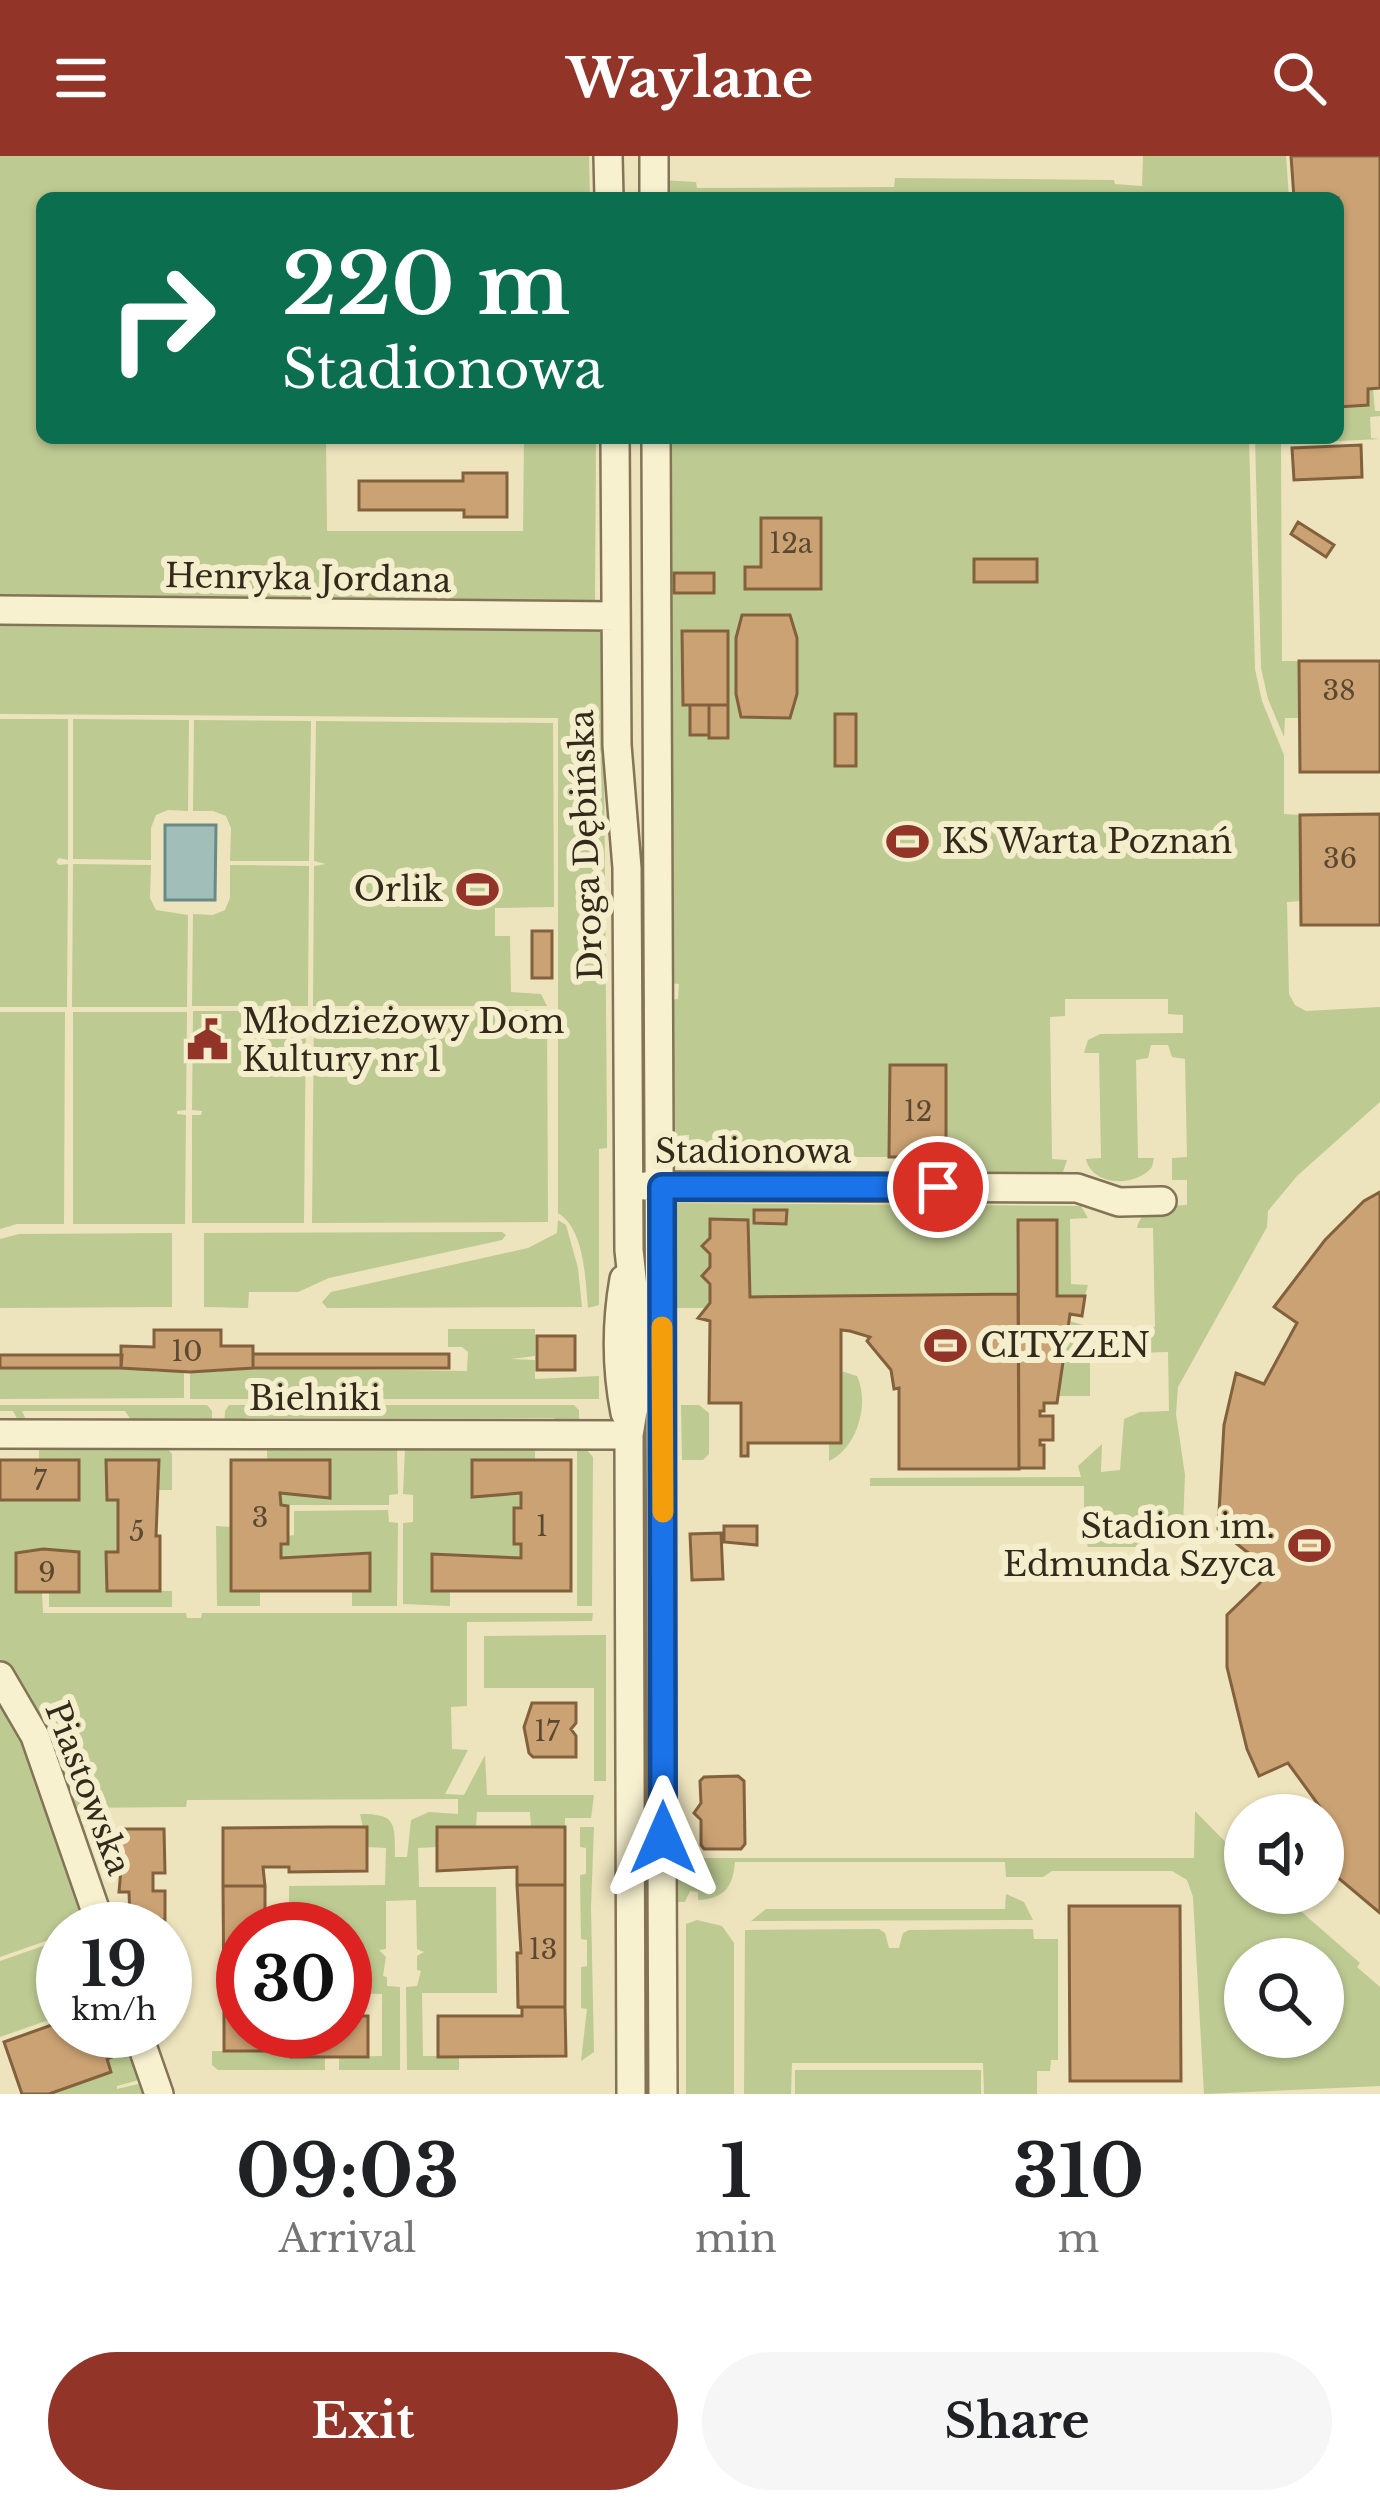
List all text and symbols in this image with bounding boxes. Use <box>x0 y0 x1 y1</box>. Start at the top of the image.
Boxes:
icon: menu <box>48 45 114 111</box>
text: Waylane <box>567 45 813 112</box>
icon: search <box>1266 45 1332 111</box>
text: 220 m <box>282 233 570 337</box>
icon: right <box>84 240 240 396</box>
text: Stadionowa <box>282 336 604 403</box>
house number: 12a <box>769 527 813 560</box>
street label: Henryka Jordana <box>164 555 452 601</box>
house number: 38 <box>1323 674 1356 707</box>
street label: Droga Dębińska <box>561 708 611 981</box>
sports icon: KS Warta Poznań <box>885 818 931 864</box>
place label: KS Warta Poznań <box>942 821 1232 862</box>
house number: 36 <box>1323 842 1357 875</box>
sports icon: Orlik <box>454 866 500 912</box>
place label: Orlik <box>354 869 444 910</box>
place label: Młodzieżowy Dom Kultury nr 1 <box>242 1001 564 1080</box>
public building icon: Młodzieżowy Dom Kultury nr 1 <box>185 1017 231 1063</box>
house number: 12 <box>904 1095 932 1128</box>
street label: Stadionowa <box>655 1131 852 1172</box>
pin <box>887 1136 989 1238</box>
icon: arrive <box>905 1154 971 1220</box>
sports icon: CITYZEN <box>923 1322 969 1368</box>
place label: CITYZEN <box>980 1325 1150 1366</box>
house number: 10 <box>171 1335 203 1368</box>
street label: Bielniki <box>249 1378 381 1419</box>
house number: 7 <box>33 1464 47 1497</box>
house number: 3 <box>252 1501 268 1534</box>
place label: Stadion im. Edmunda Szyca <box>1003 1506 1276 1585</box>
house number: 1 <box>536 1510 548 1543</box>
house number: 5 <box>129 1515 145 1548</box>
sports icon: Stadion im. Edmunda Szyca <box>1286 1522 1332 1568</box>
house number: 9 <box>38 1556 56 1589</box>
street label: Piastowska <box>36 1696 140 1881</box>
house number: 17 <box>534 1715 560 1748</box>
position arrow <box>600 1775 726 1901</box>
map controls <box>1224 1794 1344 2058</box>
button: sound <box>1224 1794 1344 1914</box>
speed limit sign: 30 <box>216 1902 372 2058</box>
text: 19 <box>81 1928 147 2002</box>
house number: 13 <box>529 1933 557 1966</box>
button: search <box>1224 1938 1344 2058</box>
text: km/h <box>71 1991 157 2028</box>
text: 09:03 <box>236 2127 459 2216</box>
text: 1 <box>720 2127 752 2216</box>
text: 310 <box>1013 2127 1144 2216</box>
text: Arrival <box>278 2214 417 2263</box>
text: min <box>695 2214 777 2263</box>
text: m <box>1058 2214 1099 2263</box>
button: Exit <box>48 2352 678 2490</box>
button: Share <box>702 2352 1332 2490</box>

